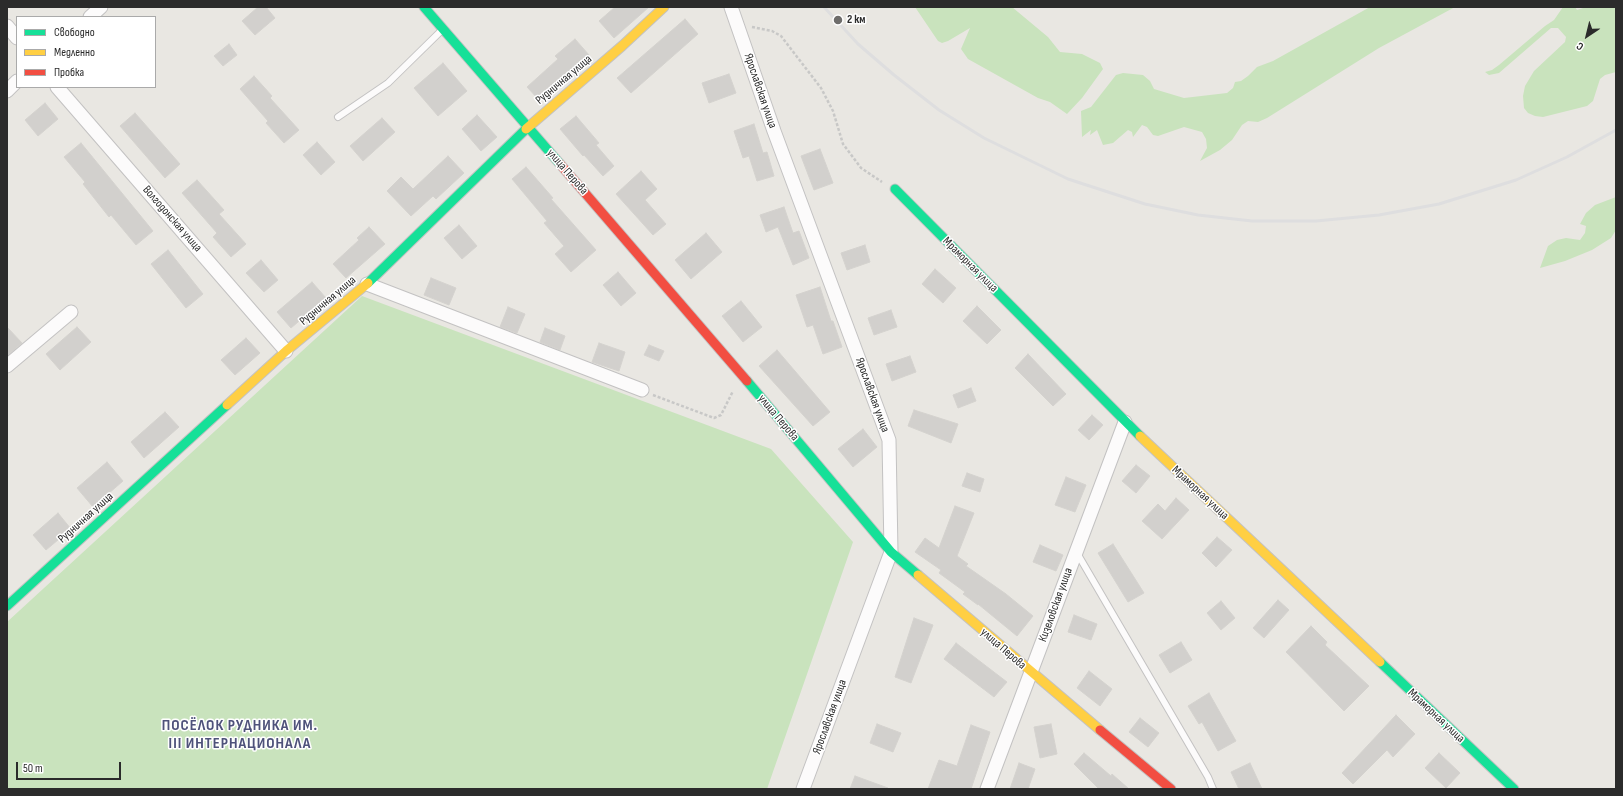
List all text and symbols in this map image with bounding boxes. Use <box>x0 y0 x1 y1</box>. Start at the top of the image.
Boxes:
place label: 2 км <box>847 13 865 27</box>
marker: 2 км <box>832 14 844 26</box>
legend <box>16 16 156 88</box>
north arrow <box>1567 16 1607 56</box>
text: Свободно <box>54 25 95 40</box>
text: С <box>1574 39 1586 53</box>
text: Медленно <box>54 45 95 60</box>
street label: Рудничная улица <box>533 52 595 108</box>
street label: Ярославская улица <box>740 52 780 130</box>
text: Пробка <box>54 65 84 80</box>
street label: улица Перова <box>543 146 591 198</box>
street label: Волгодонская улица <box>139 183 205 255</box>
street label: Мраморная улица <box>939 234 1001 296</box>
street label: Рудничная улица <box>297 273 359 329</box>
street label: Ярославская улица <box>852 356 892 434</box>
street label: улица Перова <box>755 392 801 444</box>
street label: Мраморная улица <box>1169 463 1231 523</box>
street label: Рудничная улица <box>56 490 116 546</box>
street label: Кизеловская улица <box>1036 566 1076 644</box>
street label: улица Перова <box>977 625 1029 673</box>
street label: Ярославская улица <box>810 678 850 756</box>
street label: Мраморная улица <box>1405 686 1467 746</box>
district label: ПОСЁЛОК РУДНИКА ИМ. III ИНТЕРНАЦИОНАЛА <box>162 716 318 754</box>
scale bar <box>18 754 123 780</box>
text: 50 m <box>23 761 43 776</box>

